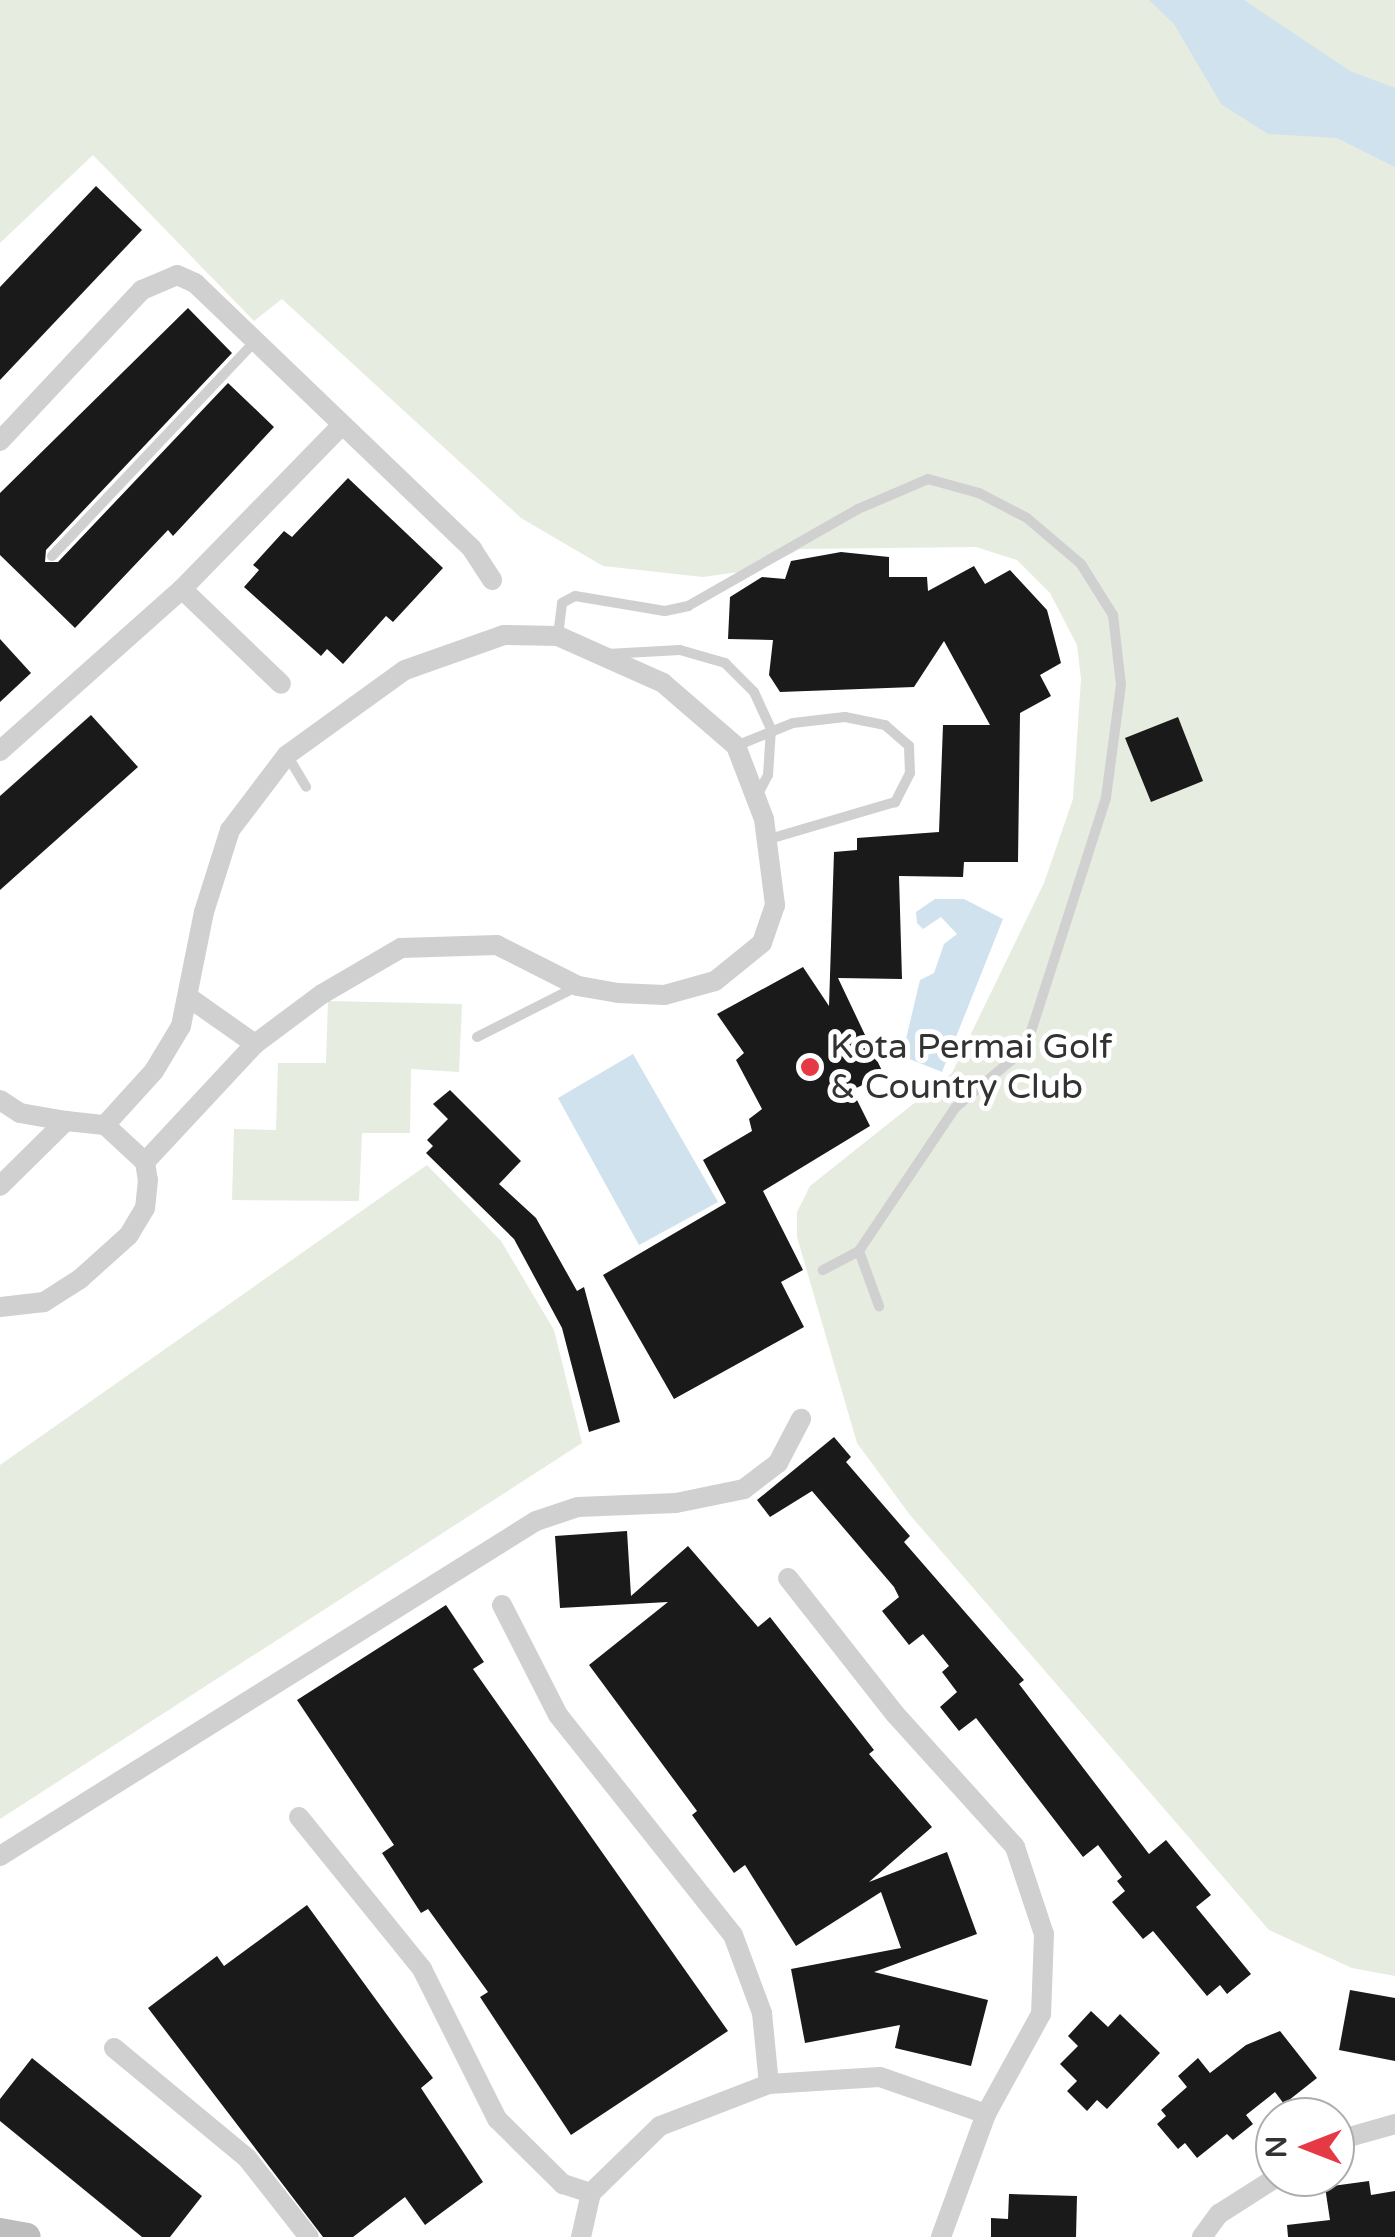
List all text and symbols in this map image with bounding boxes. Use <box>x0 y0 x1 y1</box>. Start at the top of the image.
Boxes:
place label: Kota Permai Golf & Country Club <box>830 1026 1112 1108</box>
marker: Kota Permai Golf & Country Club <box>799 1056 821 1078</box>
north arrow <box>1255 2097 1355 2197</box>
text: N <box>1260 2136 1294 2158</box>

